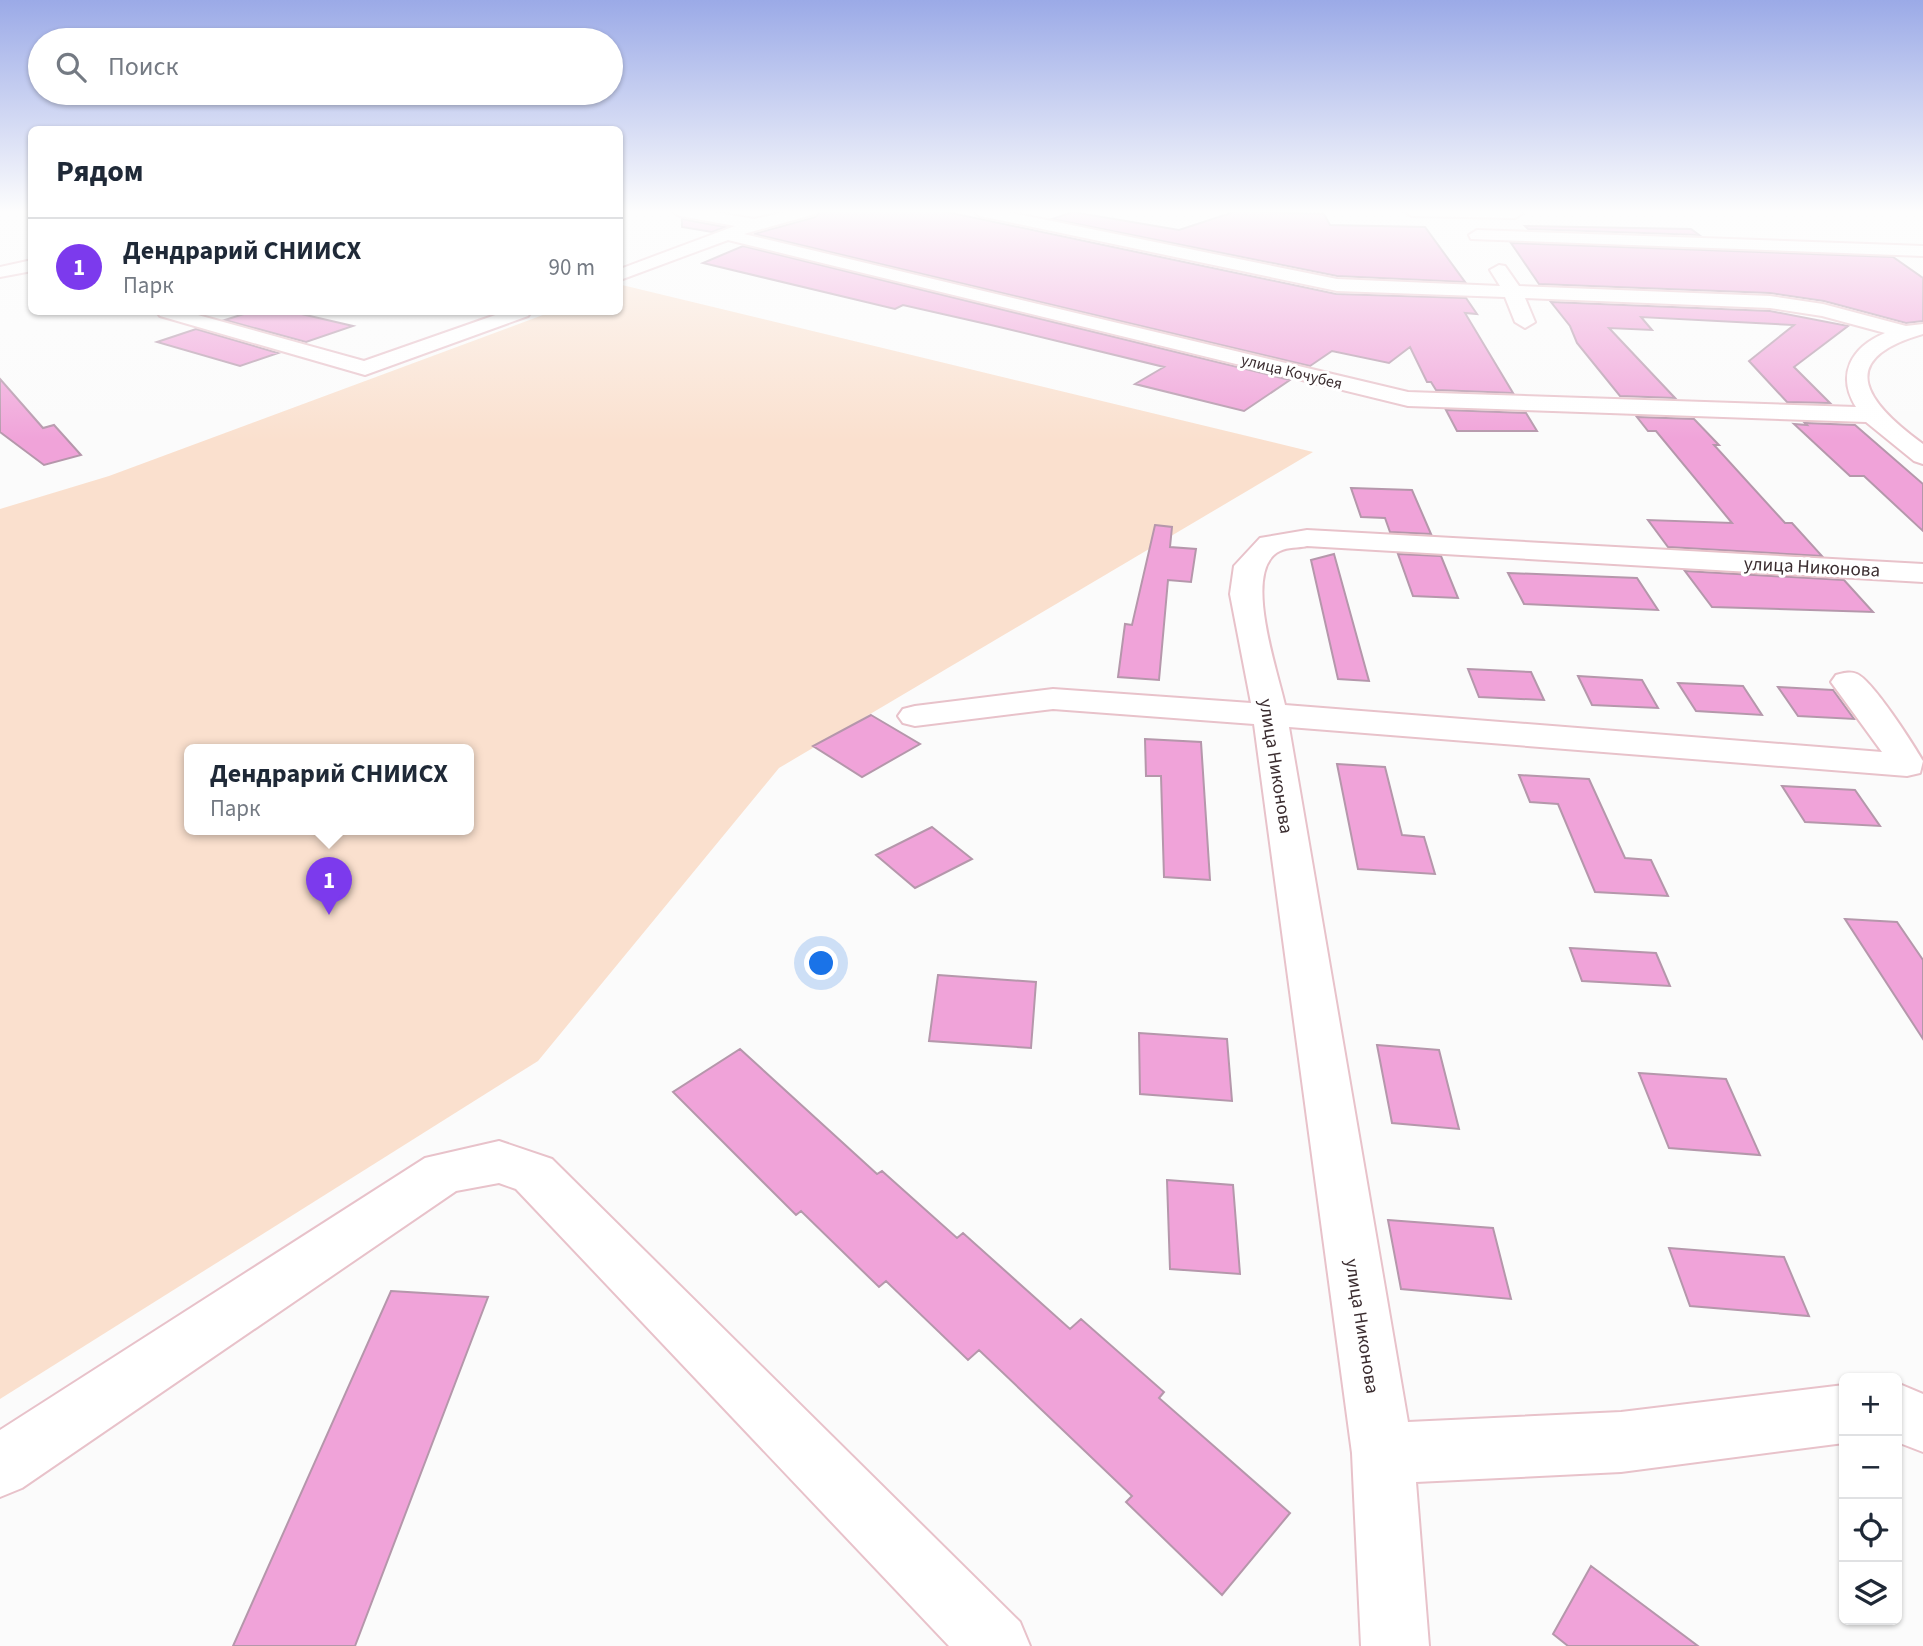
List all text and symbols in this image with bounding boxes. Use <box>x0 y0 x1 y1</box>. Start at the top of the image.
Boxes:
search box <box>28 28 623 105</box>
icon: search <box>52 48 90 86</box>
text: Поиск <box>108 48 178 85</box>
text: Рядом <box>56 150 144 193</box>
text: Дендрарий СНИИСХ <box>123 232 361 269</box>
text: 1 <box>73 251 85 284</box>
text: 90 m <box>548 251 595 284</box>
text: Парк <box>123 269 174 302</box>
street label: улица Кочубея <box>1239 349 1345 395</box>
street label: улица Никонова <box>1743 550 1881 585</box>
street label: улица Никонова <box>1252 697 1300 836</box>
popup <box>184 744 474 835</box>
text: Дендрарий СНИИСХ <box>210 755 448 792</box>
text: Парк <box>210 792 260 825</box>
pin: 1 <box>306 857 352 915</box>
your location <box>804 946 838 980</box>
street label: улица Никонова <box>1338 1257 1386 1396</box>
map controls <box>1839 1373 1902 1625</box>
button: + <box>1839 1373 1902 1436</box>
button: − <box>1839 1436 1902 1499</box>
button: locate <box>1839 1499 1902 1562</box>
button: layers <box>1839 1562 1902 1625</box>

